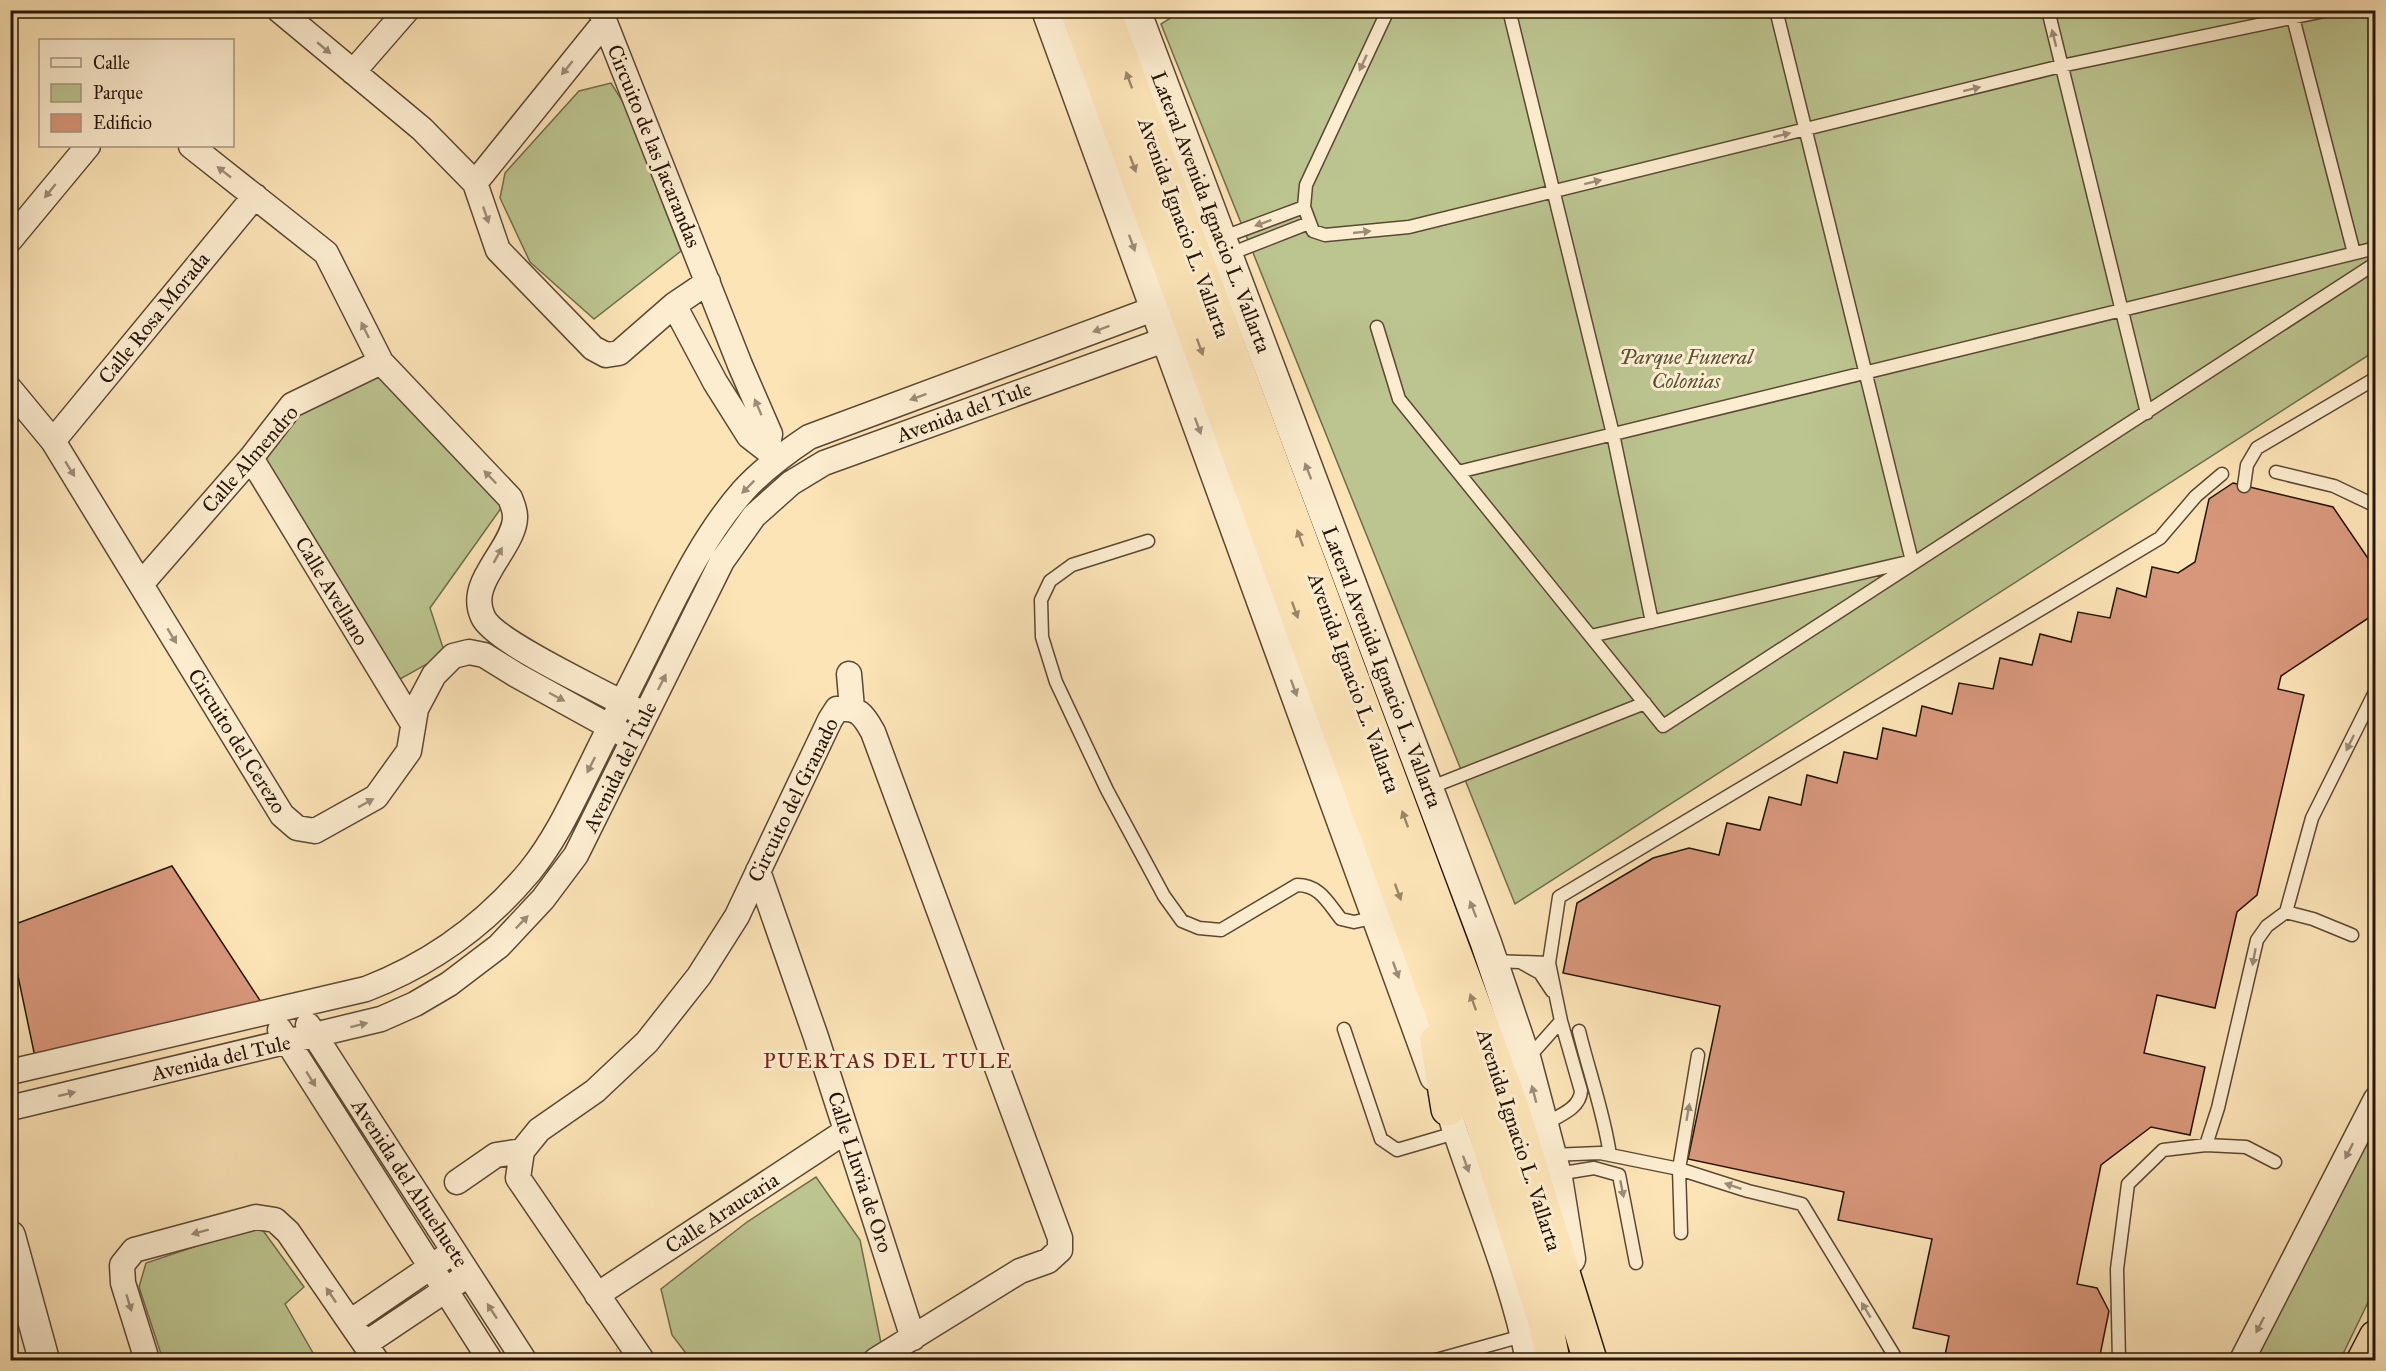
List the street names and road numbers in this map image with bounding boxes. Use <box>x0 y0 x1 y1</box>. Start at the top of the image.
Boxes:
street label: Circuito de las Jacarandas <box>601 41 707 251</box>
street label: Lateral Avenida Ignacio L. Vallarta <box>1146 68 1276 356</box>
street label: Avenida Ignacio L. Vallarta <box>1132 115 1236 341</box>
street label: Calle Rosa Morada <box>93 247 215 389</box>
street label: Avenida del Tule <box>892 375 1035 449</box>
street label: Calle Almendro <box>196 400 304 518</box>
street label: Lateral Avenida Ignacio L. Vallarta <box>1317 523 1447 811</box>
street label: Calle Avellano <box>289 532 375 650</box>
street label: Avenida Ignacio L. Vallarta <box>1302 570 1406 796</box>
street label: Circuito del Cerezo <box>182 664 292 818</box>
street label: Avenida del Tule <box>577 697 663 837</box>
street label: Circuito del Granado <box>742 713 844 886</box>
street label: Avenida Ignacio L. Vallarta <box>1470 1025 1567 1255</box>
street label: Avenida del Tule <box>148 1029 293 1087</box>
street label: Calle Lluvia de Oro <box>822 1088 898 1256</box>
street label: Avenida del Ahuehuete <box>345 1093 474 1272</box>
street label: Calle Araucaria <box>660 1167 784 1259</box>

